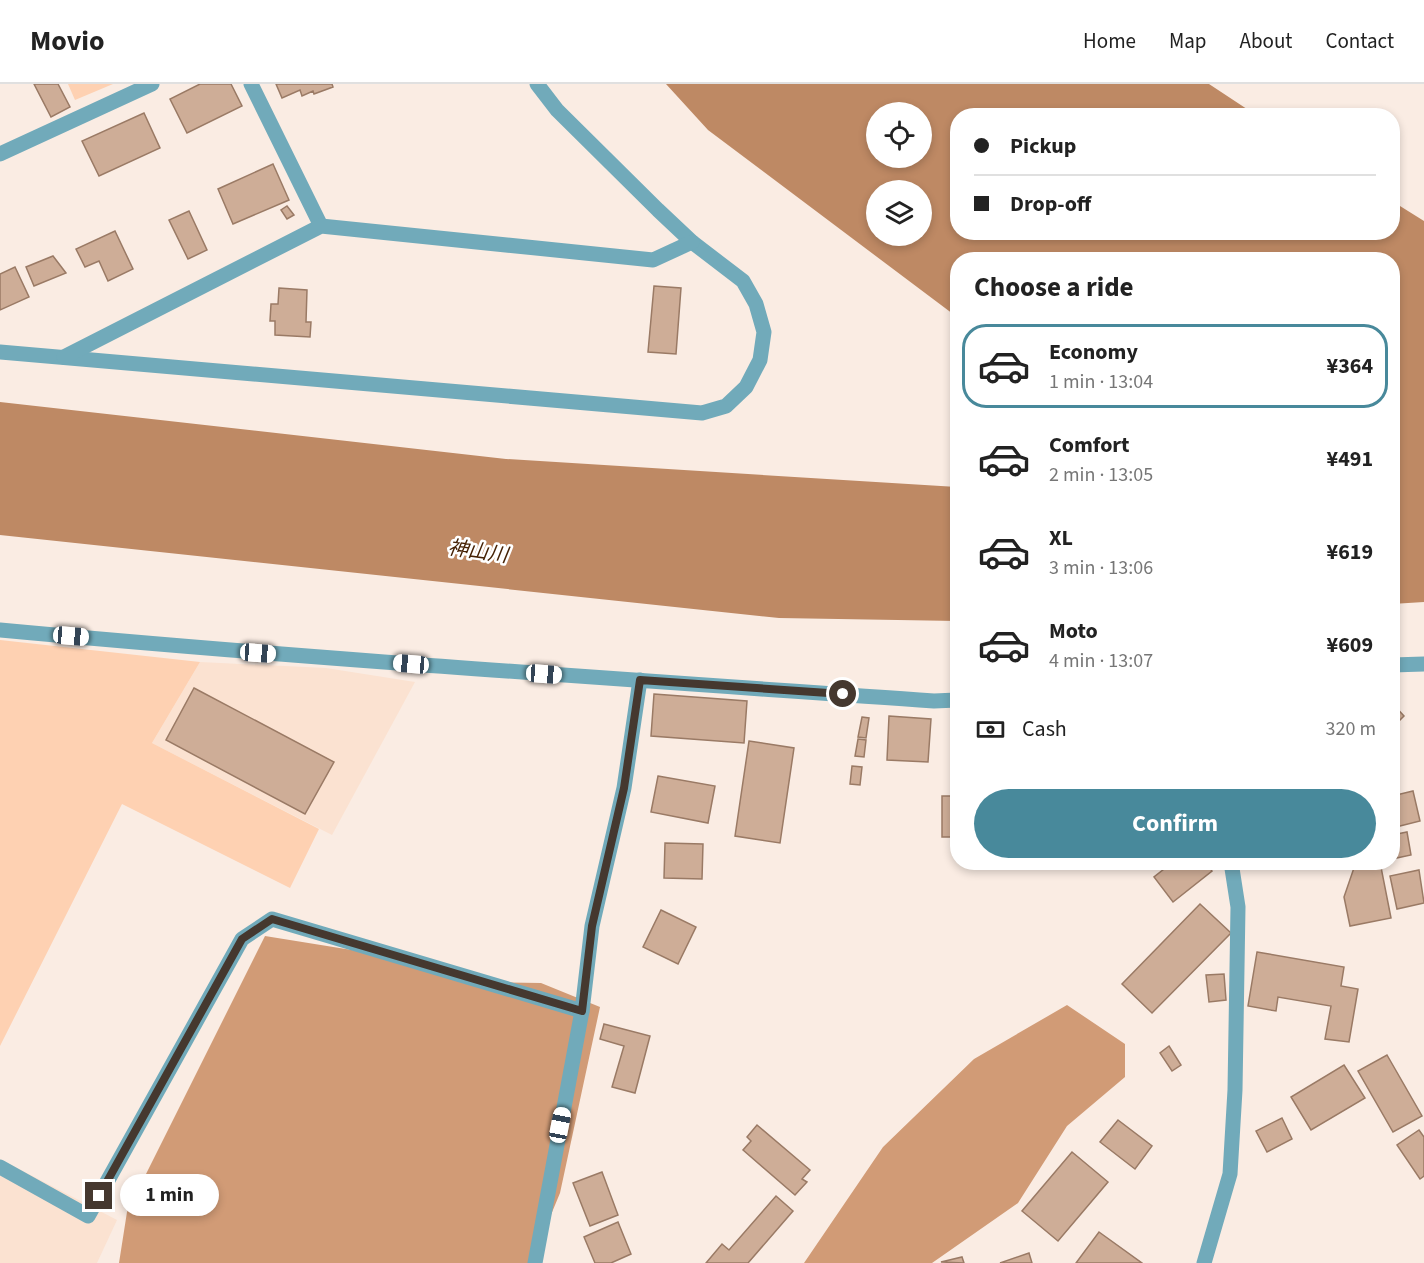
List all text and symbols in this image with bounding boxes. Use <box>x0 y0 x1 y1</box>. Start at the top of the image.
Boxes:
text: Movio <box>30 21 105 61</box>
text: Home <box>1083 26 1136 56</box>
text: Map <box>1169 26 1207 56</box>
text: About <box>1240 26 1292 56</box>
text: Contact <box>1325 26 1394 56</box>
map controls <box>866 102 932 246</box>
button: locate <box>866 102 932 168</box>
text: Pickup <box>1010 130 1076 162</box>
button: layers <box>866 180 932 246</box>
text: Drop-off <box>1010 188 1091 220</box>
text: Choose a ride <box>974 268 1134 307</box>
text: Economy <box>1049 336 1138 368</box>
icon: car <box>977 339 1031 393</box>
text: ¥364 <box>1327 350 1373 382</box>
text: 1 min · 13:04 <box>1049 368 1153 396</box>
text: Comfort <box>1049 429 1130 461</box>
icon: car <box>977 432 1031 486</box>
text: ¥491 <box>1327 443 1373 475</box>
text: 2 min · 13:05 <box>1049 461 1153 489</box>
text: XL <box>1049 522 1073 554</box>
icon: car <box>977 525 1031 579</box>
water label: 神山川 <box>446 534 511 570</box>
text: ¥619 <box>1327 536 1373 568</box>
text: 3 min · 13:06 <box>1049 554 1153 582</box>
text: Moto <box>1049 615 1098 647</box>
icon: car <box>977 618 1031 672</box>
car <box>52 625 90 647</box>
text: ¥609 <box>1327 629 1373 661</box>
car <box>239 643 277 663</box>
text: 4 min · 13:07 <box>1049 647 1153 675</box>
car <box>392 653 430 675</box>
car <box>525 664 563 684</box>
route start <box>829 680 856 707</box>
icon: cash <box>974 713 1007 746</box>
text: Cash <box>1022 713 1067 745</box>
text: 320 m <box>1326 715 1376 743</box>
button: Confirm <box>974 789 1376 858</box>
car <box>548 1106 572 1144</box>
callout: 1 min <box>120 1175 219 1217</box>
text: 1 min <box>145 1181 194 1209</box>
route end <box>85 1182 112 1209</box>

